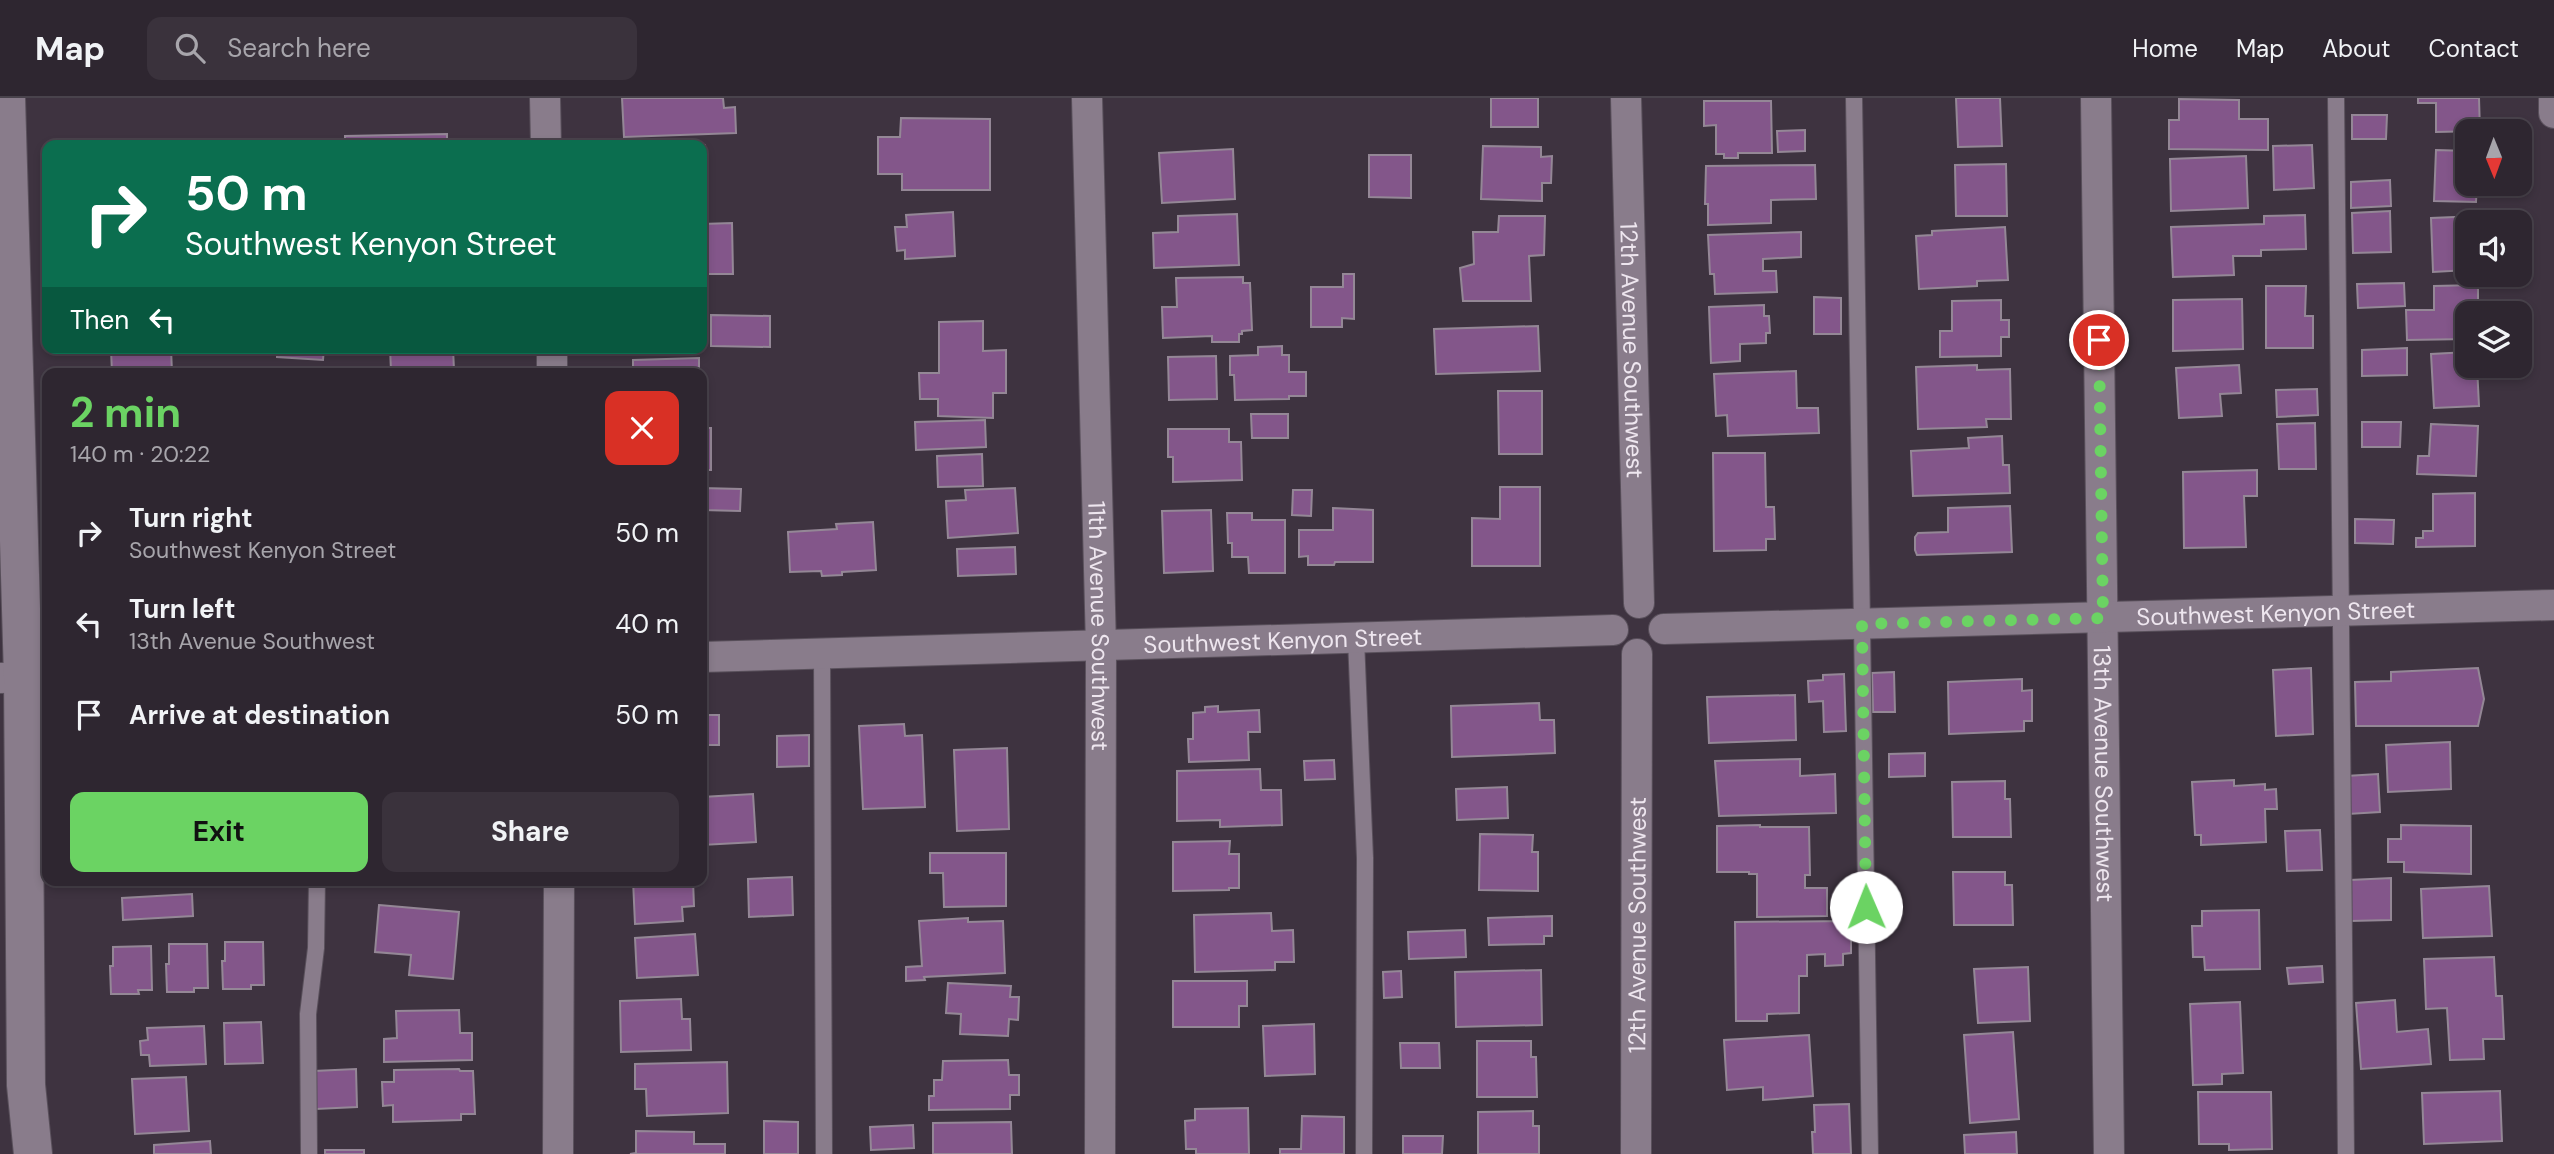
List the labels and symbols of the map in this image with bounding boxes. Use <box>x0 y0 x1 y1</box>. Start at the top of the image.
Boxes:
north arrow <box>2455 119 2532 196</box>
street label: 12th Avenue Southwest <box>1614 221 1651 479</box>
pin <box>2069 310 2129 370</box>
street label: 11th Avenue Southwest <box>1082 500 1117 751</box>
street label: Southwest Kenyon Street <box>2136 593 2416 632</box>
street label: Southwest Kenyon Street <box>1143 620 1423 659</box>
street label: 13th Avenue Southwest <box>2087 645 2121 903</box>
street label: 12th Avenue Southwest <box>1621 797 1652 1053</box>
position arrow <box>1829 870 1903 944</box>

